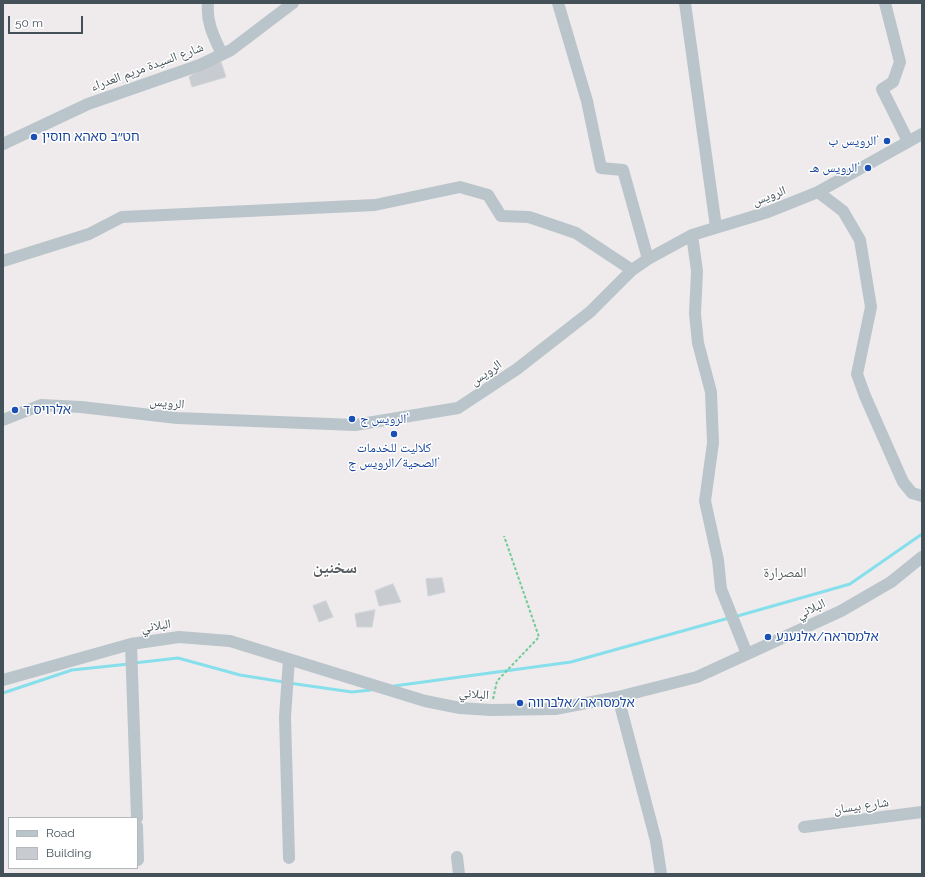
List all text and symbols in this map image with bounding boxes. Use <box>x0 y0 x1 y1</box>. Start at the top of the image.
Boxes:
scale bar <box>10 8 85 34</box>
text: 50 m <box>15 16 43 30</box>
street label: شارع السيدة مريم العدراء <box>88 39 206 95</box>
place label: חט״ב סאהא חוסין <box>42 129 139 145</box>
marker: חט״ב סאהא חוסין <box>29 132 39 142</box>
place label: الرويس ب‘ <box>828 133 879 149</box>
marker: الرويس ب‘ <box>882 136 892 146</box>
place label: الرويس هـ‘ <box>810 160 860 176</box>
marker: الرويس هـ‘ <box>863 163 873 173</box>
street label: الرويس <box>750 183 788 209</box>
street label: الرويس <box>467 357 505 389</box>
street label: الرويس <box>149 394 185 412</box>
place label: אלרויס ד <box>23 402 71 418</box>
marker: אלרויס ד <box>10 405 20 415</box>
place label: الرويس ج‘ <box>360 411 409 427</box>
marker: الرويس ج‘ <box>347 414 357 424</box>
marker: كلاليت للخدمات الصحية/الرويس ج‘ <box>389 429 399 439</box>
place label: كلاليت للخدمات الصحية/الرويس ج‘ <box>348 440 440 471</box>
district label: سخنين <box>313 558 357 578</box>
district label: المصرارة <box>763 565 807 581</box>
street label: البلاني <box>794 596 828 622</box>
street label: البلاني <box>140 616 172 636</box>
place label: אלמסראה/אלנענע <box>776 629 879 645</box>
marker: אלמסראה/אלנענע <box>763 632 773 642</box>
street label: البلاني <box>458 685 490 703</box>
place label: אלמסראה/אלברווה <box>528 695 635 711</box>
marker: אלמסראה/אלברווה <box>515 698 525 708</box>
street label: شارع بيسان <box>832 794 890 818</box>
legend <box>8 817 138 869</box>
text: Road <box>46 826 75 840</box>
text: Building <box>46 846 92 860</box>

